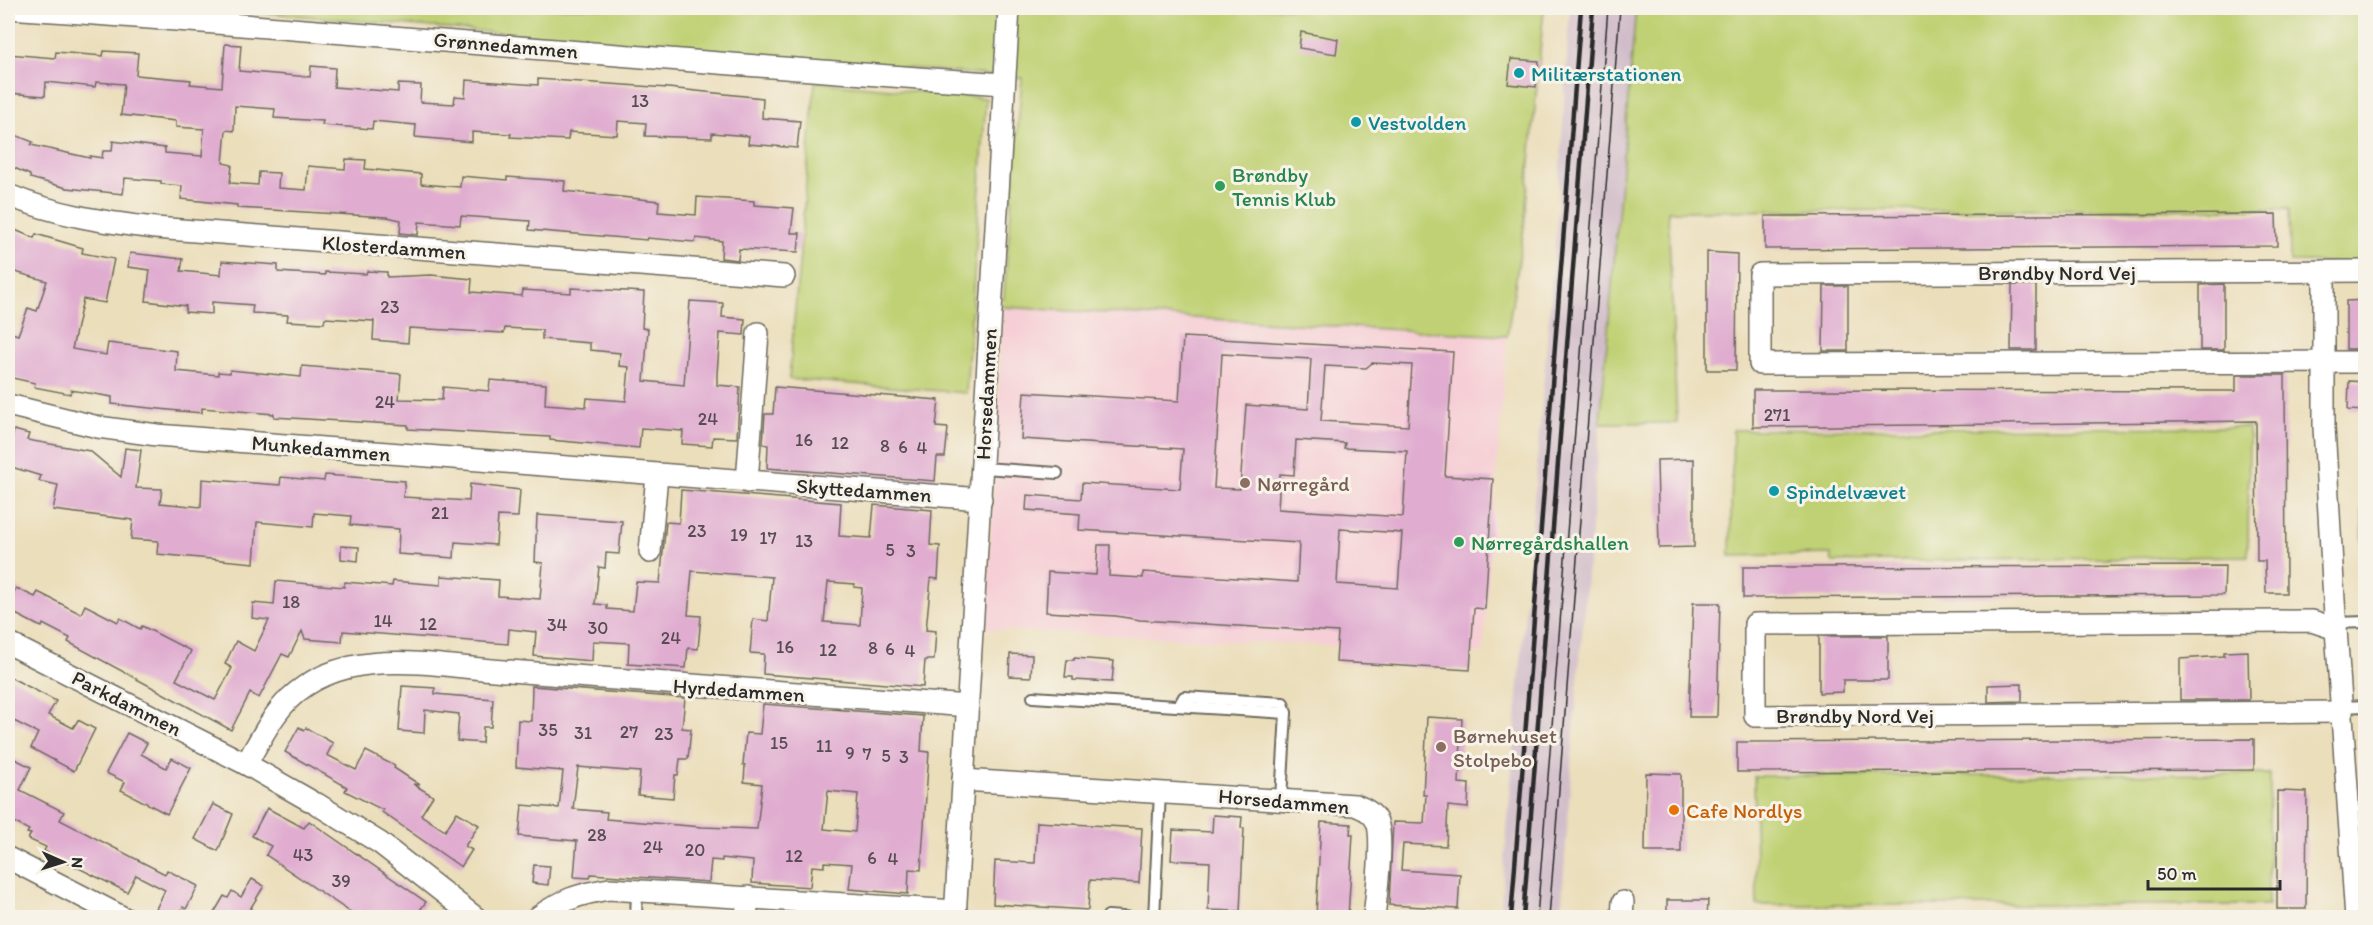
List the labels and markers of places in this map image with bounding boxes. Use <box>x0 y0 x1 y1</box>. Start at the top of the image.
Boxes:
place label: Militærstationen <box>1531 61 1682 86</box>
marker: Militærstationen <box>1512 66 1526 80</box>
place label: Vestvolden <box>1368 110 1466 135</box>
marker: Vestvolden <box>1349 115 1363 129</box>
place label: Brøndby Tennis Klub <box>1232 162 1336 211</box>
marker: Brøndby Tennis Klub <box>1213 179 1227 193</box>
place label: Nørregård <box>1257 471 1349 496</box>
marker: Nørregård <box>1238 476 1252 490</box>
place label: Spindelvævet <box>1786 479 1906 504</box>
marker: Spindelvævet <box>1767 484 1781 498</box>
place label: Nørregårdshallen <box>1471 530 1629 555</box>
marker: Nørregårdshallen <box>1452 535 1466 549</box>
place label: Børnehuset Stolpebo <box>1453 723 1557 772</box>
marker: Børnehuset Stolpebo <box>1434 740 1448 754</box>
place label: Cafe Nordlys <box>1686 798 1802 823</box>
marker: Cafe Nordlys <box>1667 803 1681 817</box>

